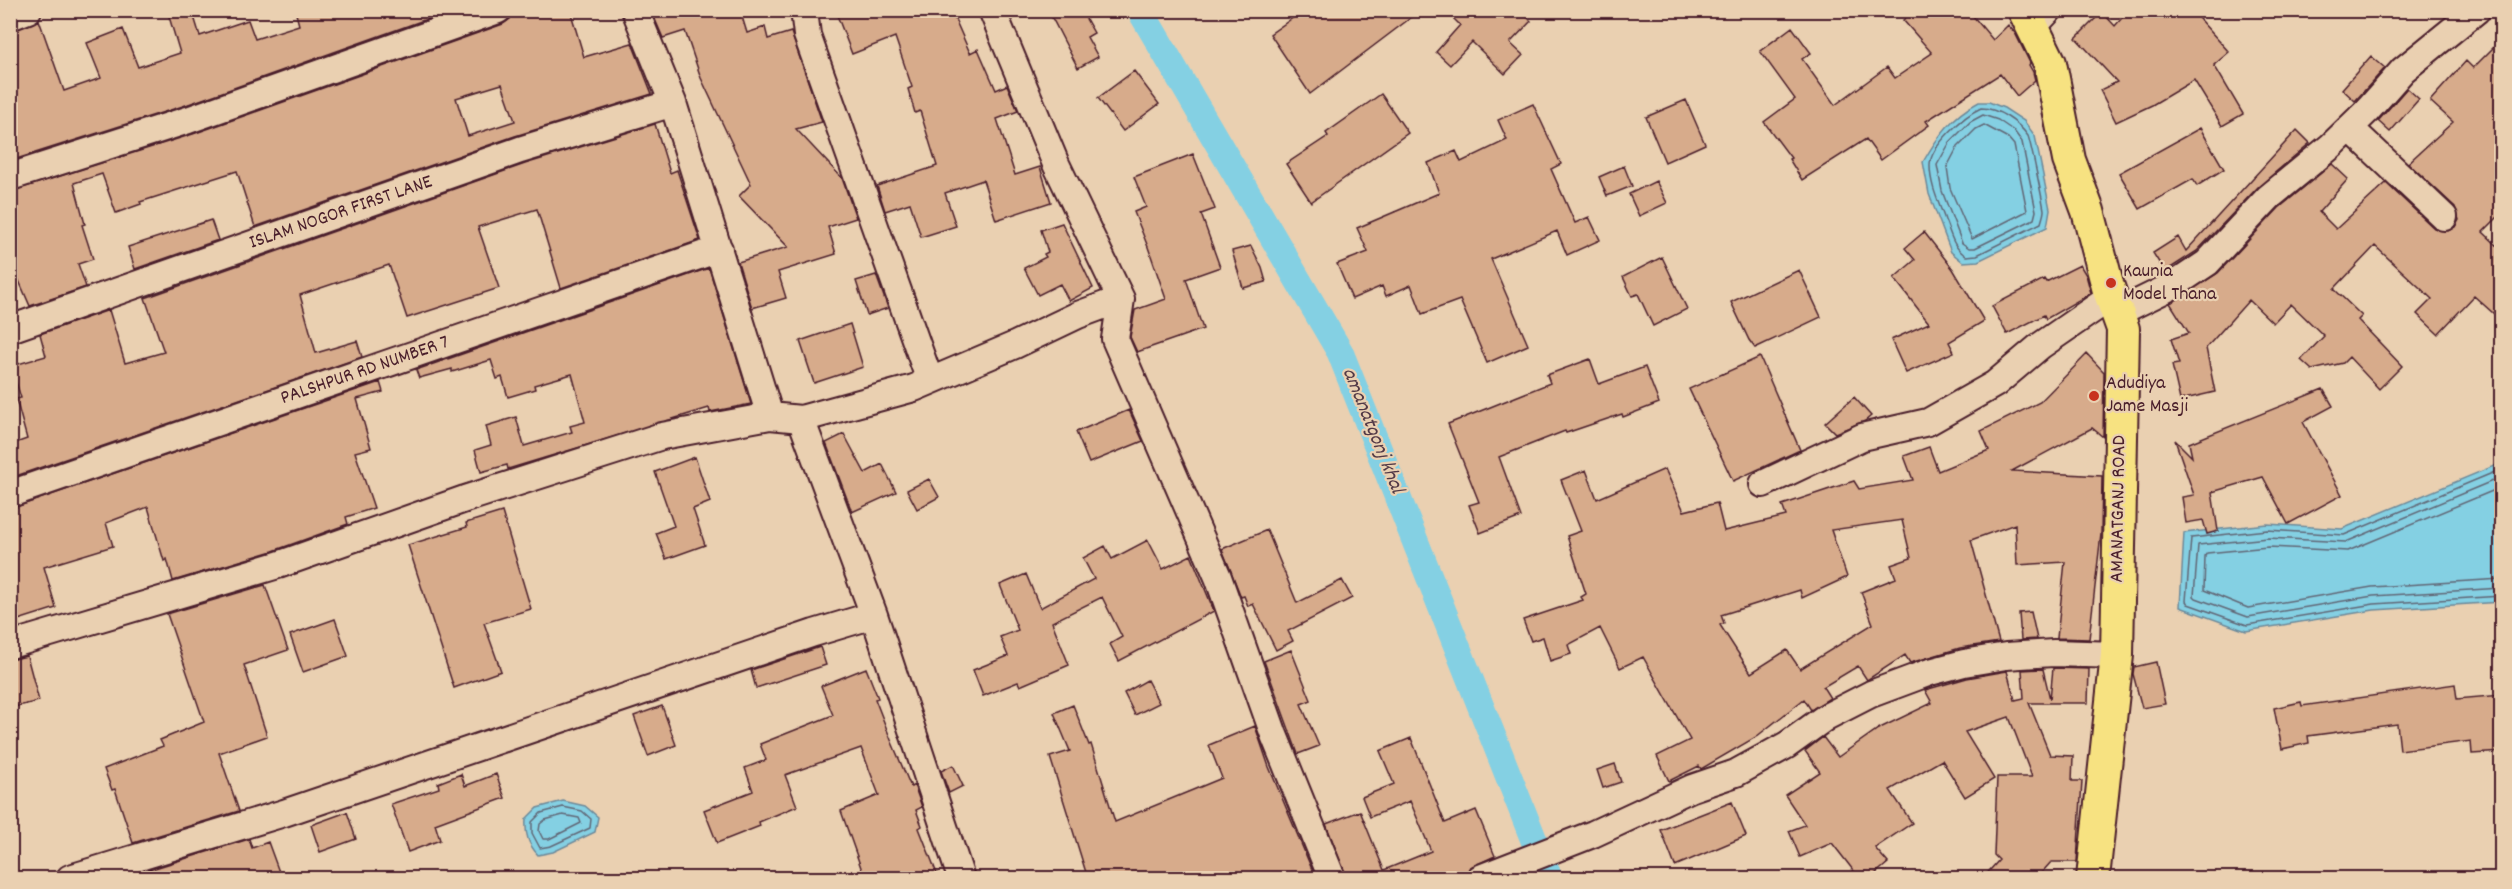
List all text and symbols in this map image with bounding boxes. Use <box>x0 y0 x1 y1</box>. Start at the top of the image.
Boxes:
street label: ISLAM NOGOR FIRST LANE <box>246 169 436 257</box>
place label: Kaunia Model Thana <box>2123 258 2217 309</box>
marker: Kaunia Model Thana <box>2104 276 2118 290</box>
street label: PALSHPUR RD NUMBER 7 <box>277 329 453 413</box>
water label: amanatgonj khal <box>1333 364 1412 500</box>
place label: Adudiya Jame Masji <box>2106 370 2189 421</box>
marker: Adudiya Jame Masji <box>2087 389 2101 403</box>
street label: AMANATGANJ ROAD <box>2104 435 2134 583</box>

